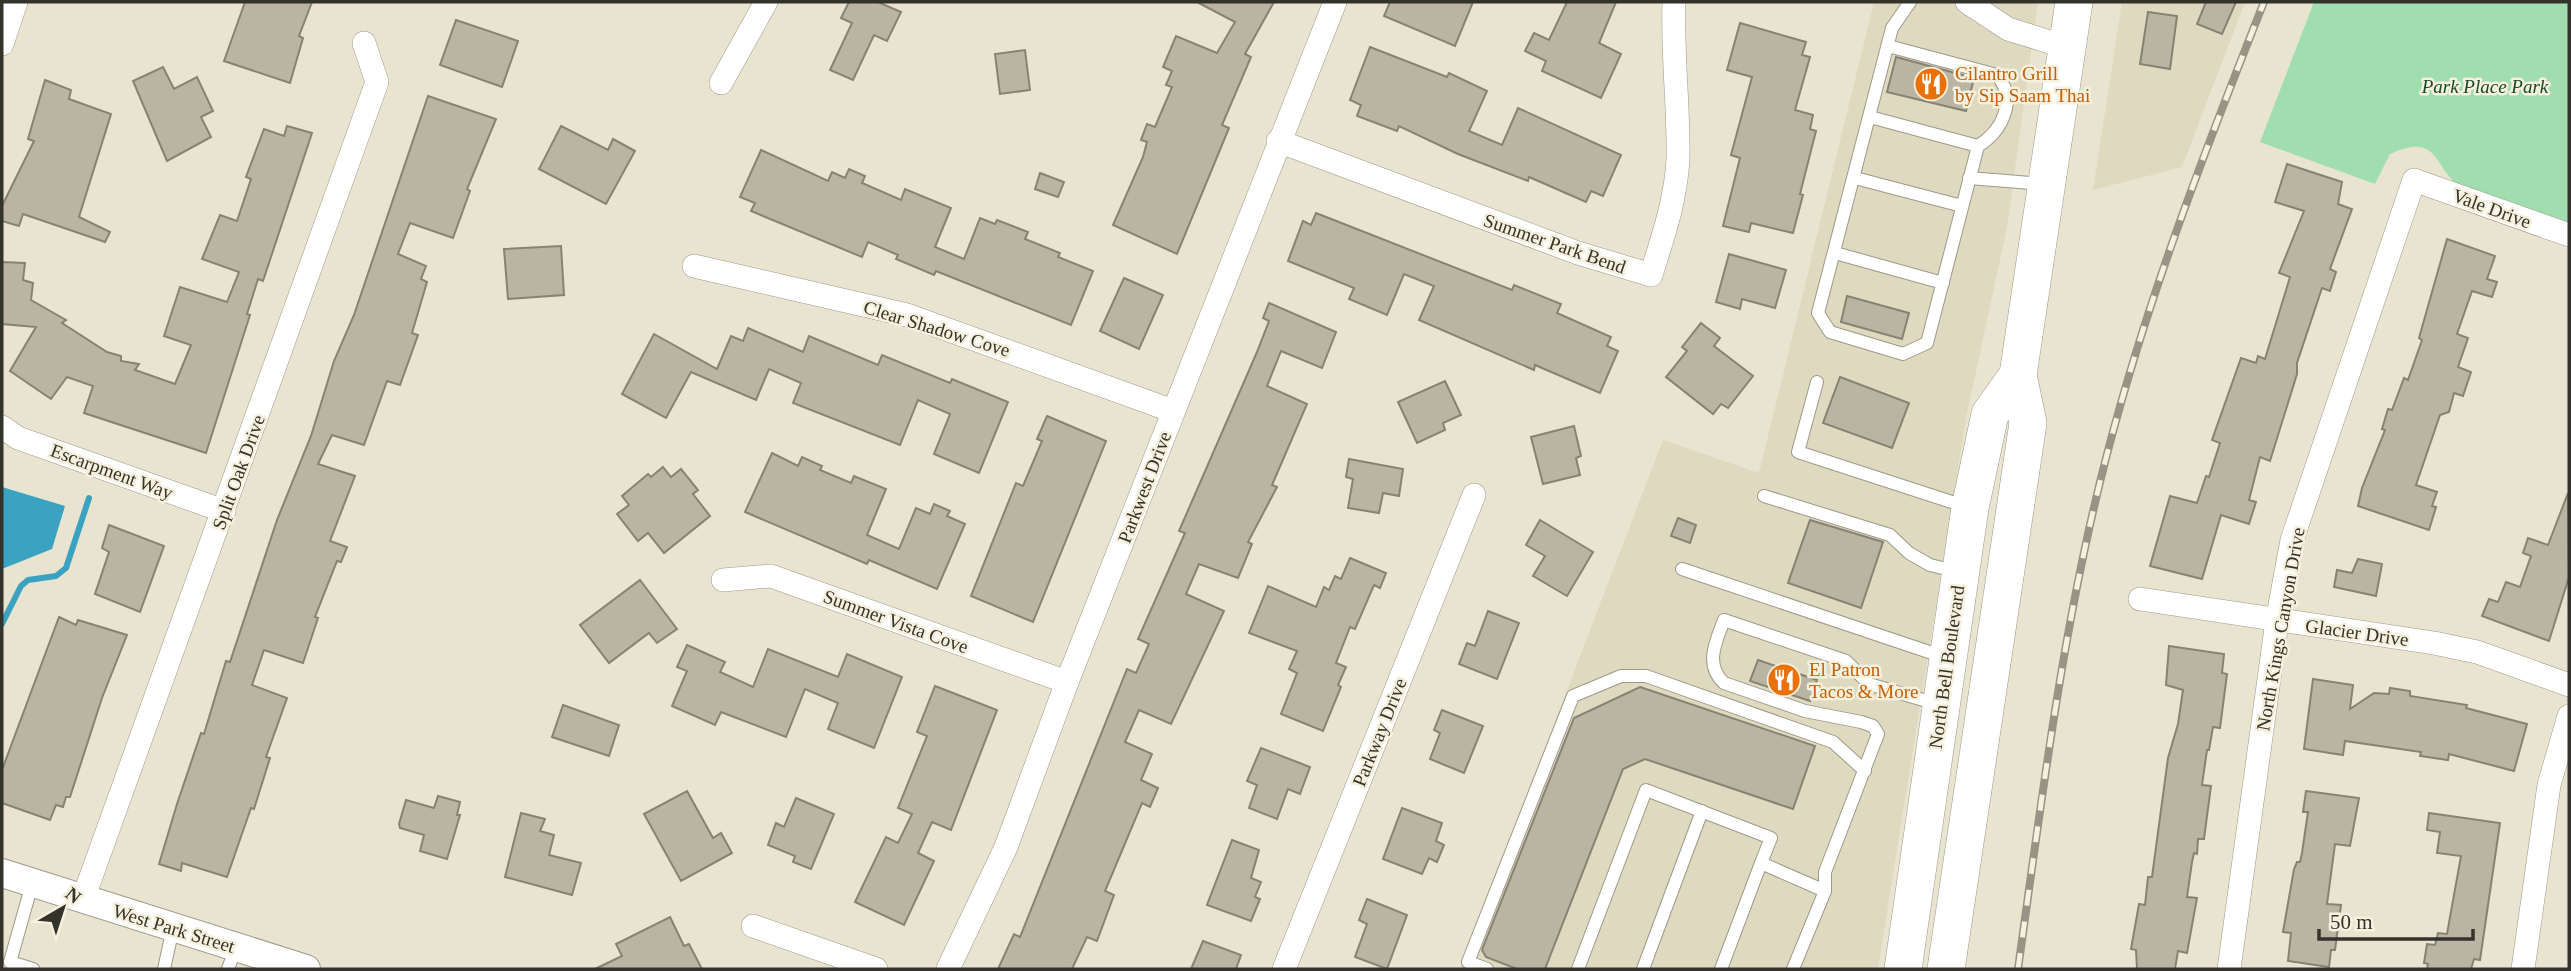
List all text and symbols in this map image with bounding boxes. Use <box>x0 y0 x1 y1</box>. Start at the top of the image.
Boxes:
place label: Cilantro Grill by Sip Saam Thai <box>1955 63 2090 106</box>
restaurant icon: Cilantro Grill by Sip Saam Thai <box>1912 65 1950 103</box>
park label: Park Place Park <box>2421 76 2549 97</box>
street label: Vale Drive <box>2450 185 2534 232</box>
street label: Summer Park Bend <box>1481 209 1629 278</box>
street label: Clear Shadow Cove <box>861 296 1013 361</box>
street label: Split Oak Drive <box>208 412 269 532</box>
street label: Parkwest Drive <box>1114 428 1175 546</box>
street label: Escarpment Way <box>48 440 176 503</box>
street label: North Kings Canyon Drive <box>2252 526 2309 733</box>
street label: North Bell Boulevard <box>1925 584 1968 750</box>
street label: Summer Vista Cove <box>821 586 971 657</box>
street label: Glacier Drive <box>2304 615 2410 650</box>
place label: El Patron Tacos & More <box>1809 659 1918 702</box>
restaurant icon: El Patron Tacos & More <box>1765 661 1803 699</box>
street label: Parkway Drive <box>1348 675 1411 789</box>
north arrow <box>28 873 98 943</box>
text: N <box>61 883 86 908</box>
scale bar <box>2319 898 2473 942</box>
street label: West Park Street <box>110 900 238 957</box>
text: 50 m <box>2330 910 2373 934</box>

